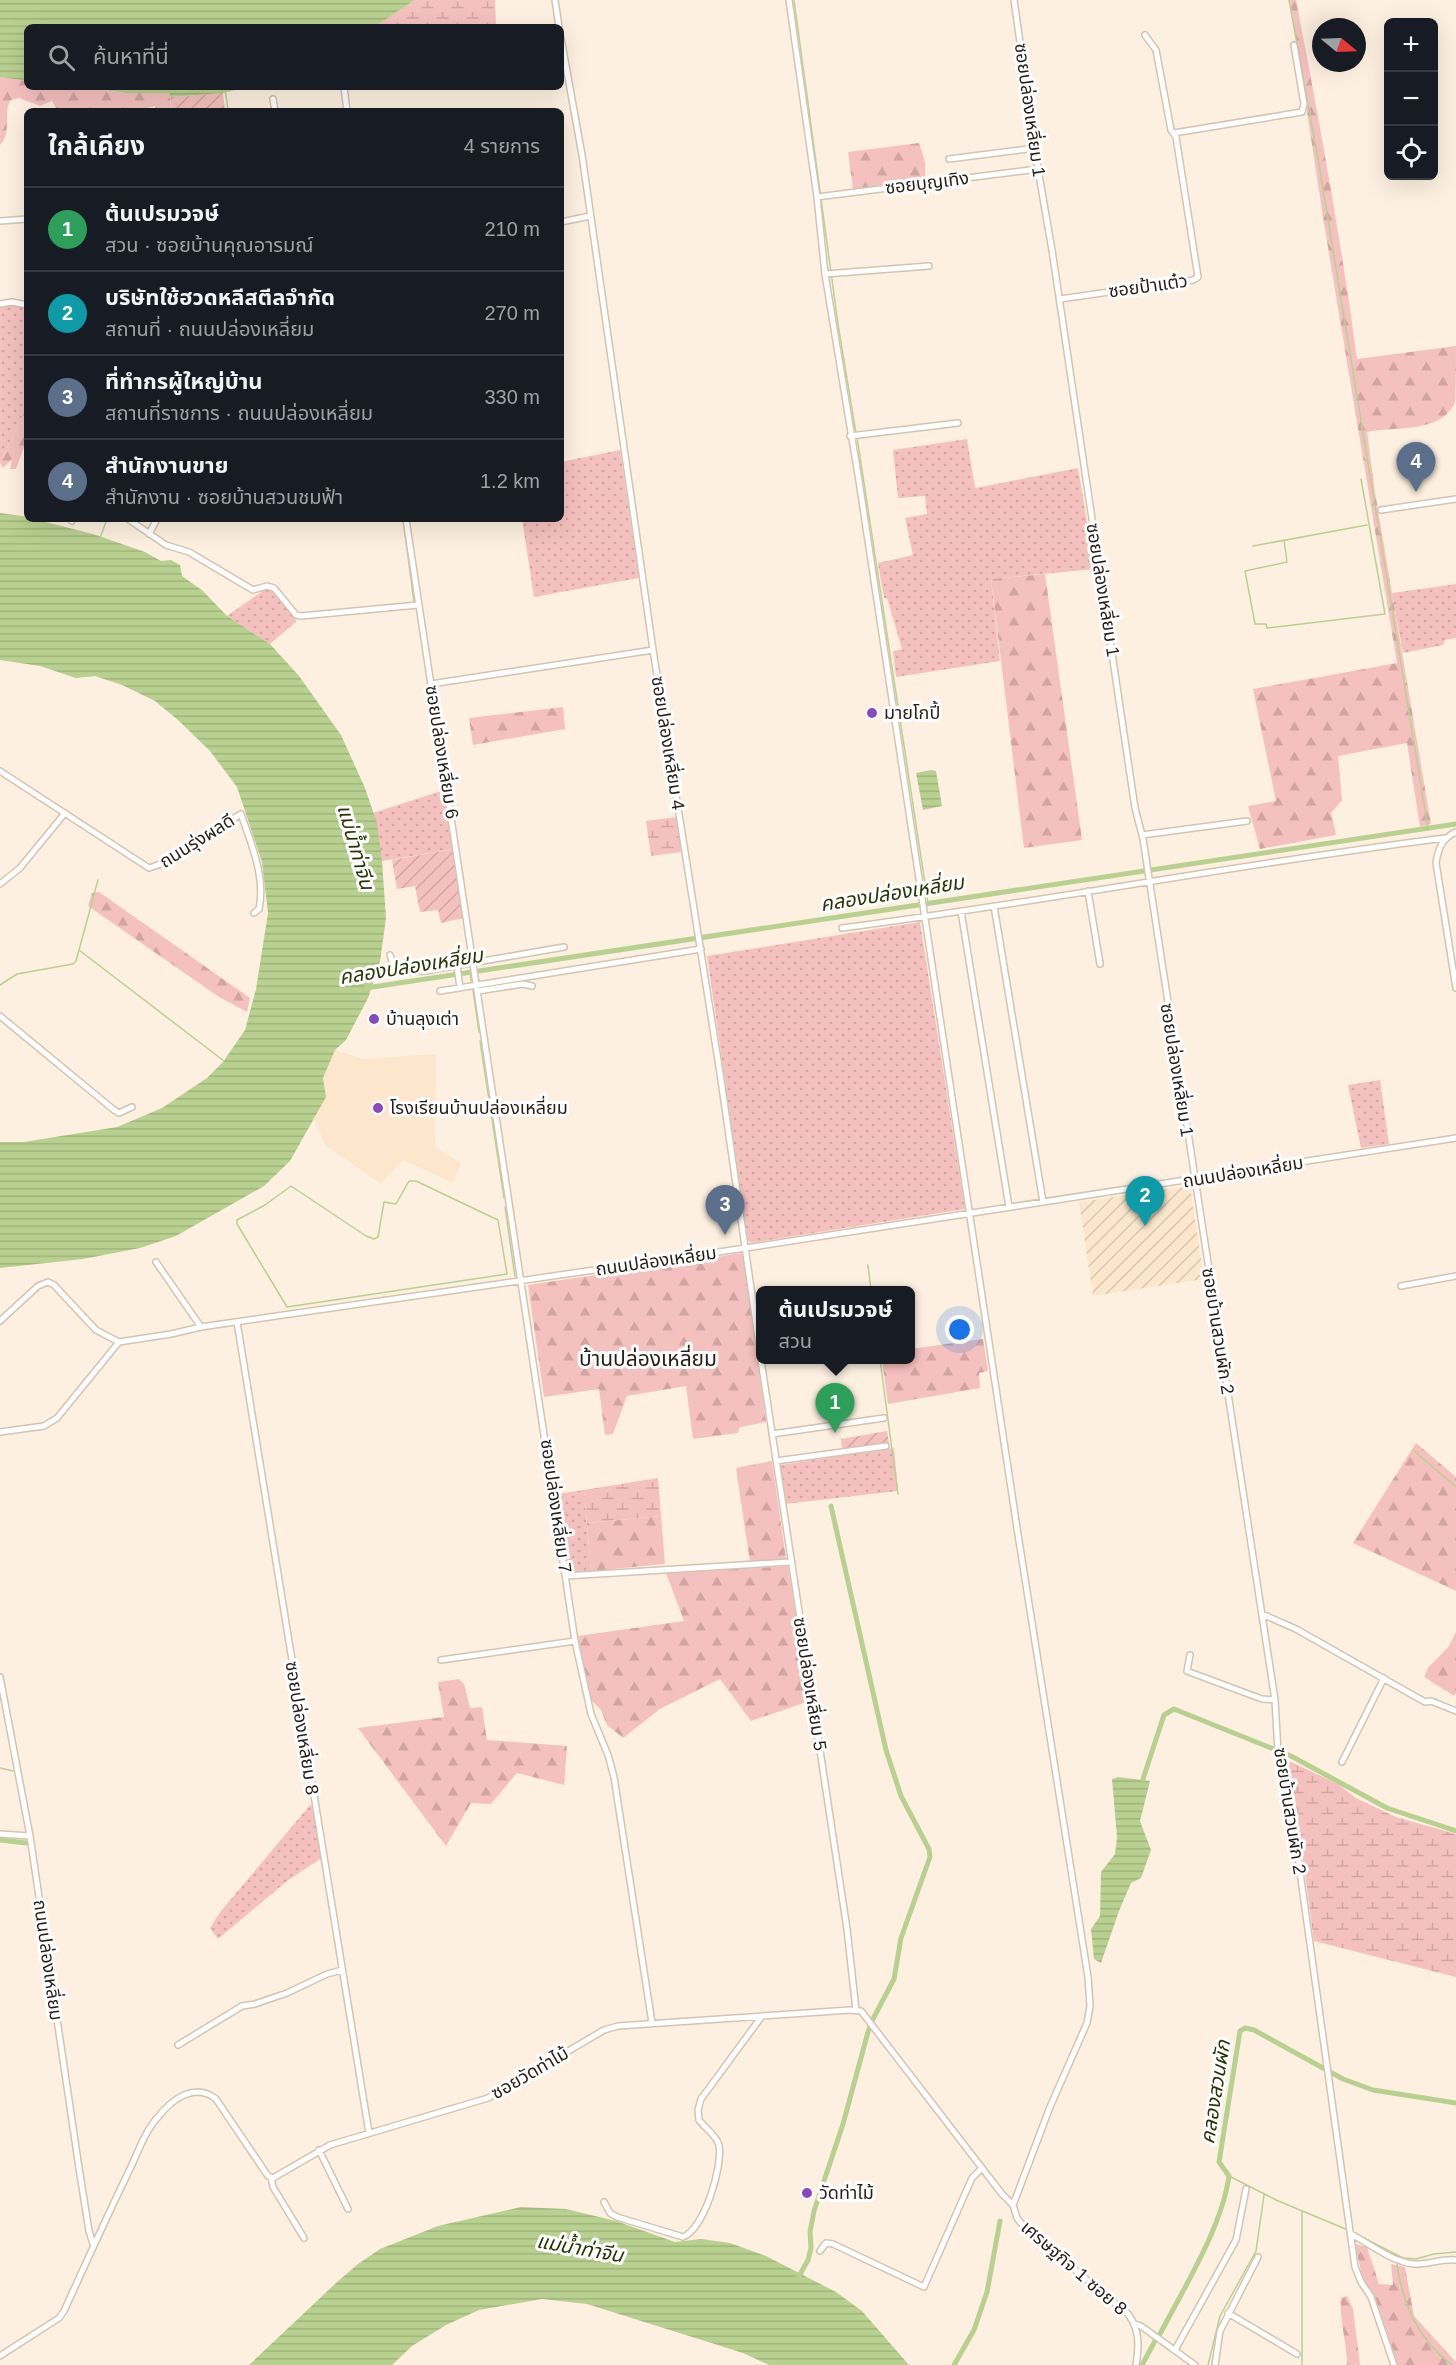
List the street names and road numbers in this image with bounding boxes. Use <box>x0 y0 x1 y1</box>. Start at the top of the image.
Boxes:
street label: ซอยปล่องเหลี่ยม 1 <box>1011 41 1052 178</box>
street label: ซอยบุญเทิง <box>884 168 970 199</box>
street label: ซอยป้าแต๋ว <box>1107 271 1189 301</box>
street label: ซอยปล่องเหลี่ยม 1 <box>1083 521 1126 658</box>
street label: ซอยปล่องเหลี่ยม 4 <box>648 674 691 811</box>
street label: ซอยปล่องเหลี่ยม 6 <box>422 683 465 820</box>
street label: ถนนรุ่งผลดี <box>156 810 239 873</box>
street label: ซอยปล่องเหลี่ยม 1 <box>1157 1001 1200 1138</box>
street label: ถนนปล่องเหลี่ยม <box>1181 1150 1305 1191</box>
street label: ถนนปล่องเหลี่ยม <box>594 1240 718 1279</box>
street label: ซอยบ้านสวนผัก 2 <box>1198 1266 1238 1396</box>
street label: ซอยปล่องเหลี่ยม 7 <box>537 1437 578 1574</box>
street label: ซอยปล่องเหลี่ยม 5 <box>790 1615 833 1752</box>
street label: ซอยปล่องเหลี่ยม 8 <box>282 1659 325 1796</box>
street label: ซอยบ้านสวนผัก 2 <box>1270 1746 1310 1876</box>
street label: ถนนปล่องเหลี่ยม <box>30 1898 69 2022</box>
street label: ซอยวัดท่าไม้ <box>488 2043 572 2103</box>
street label: เศรษฐกิจ 1 ซอย 8 <box>1017 2217 1131 2319</box>

